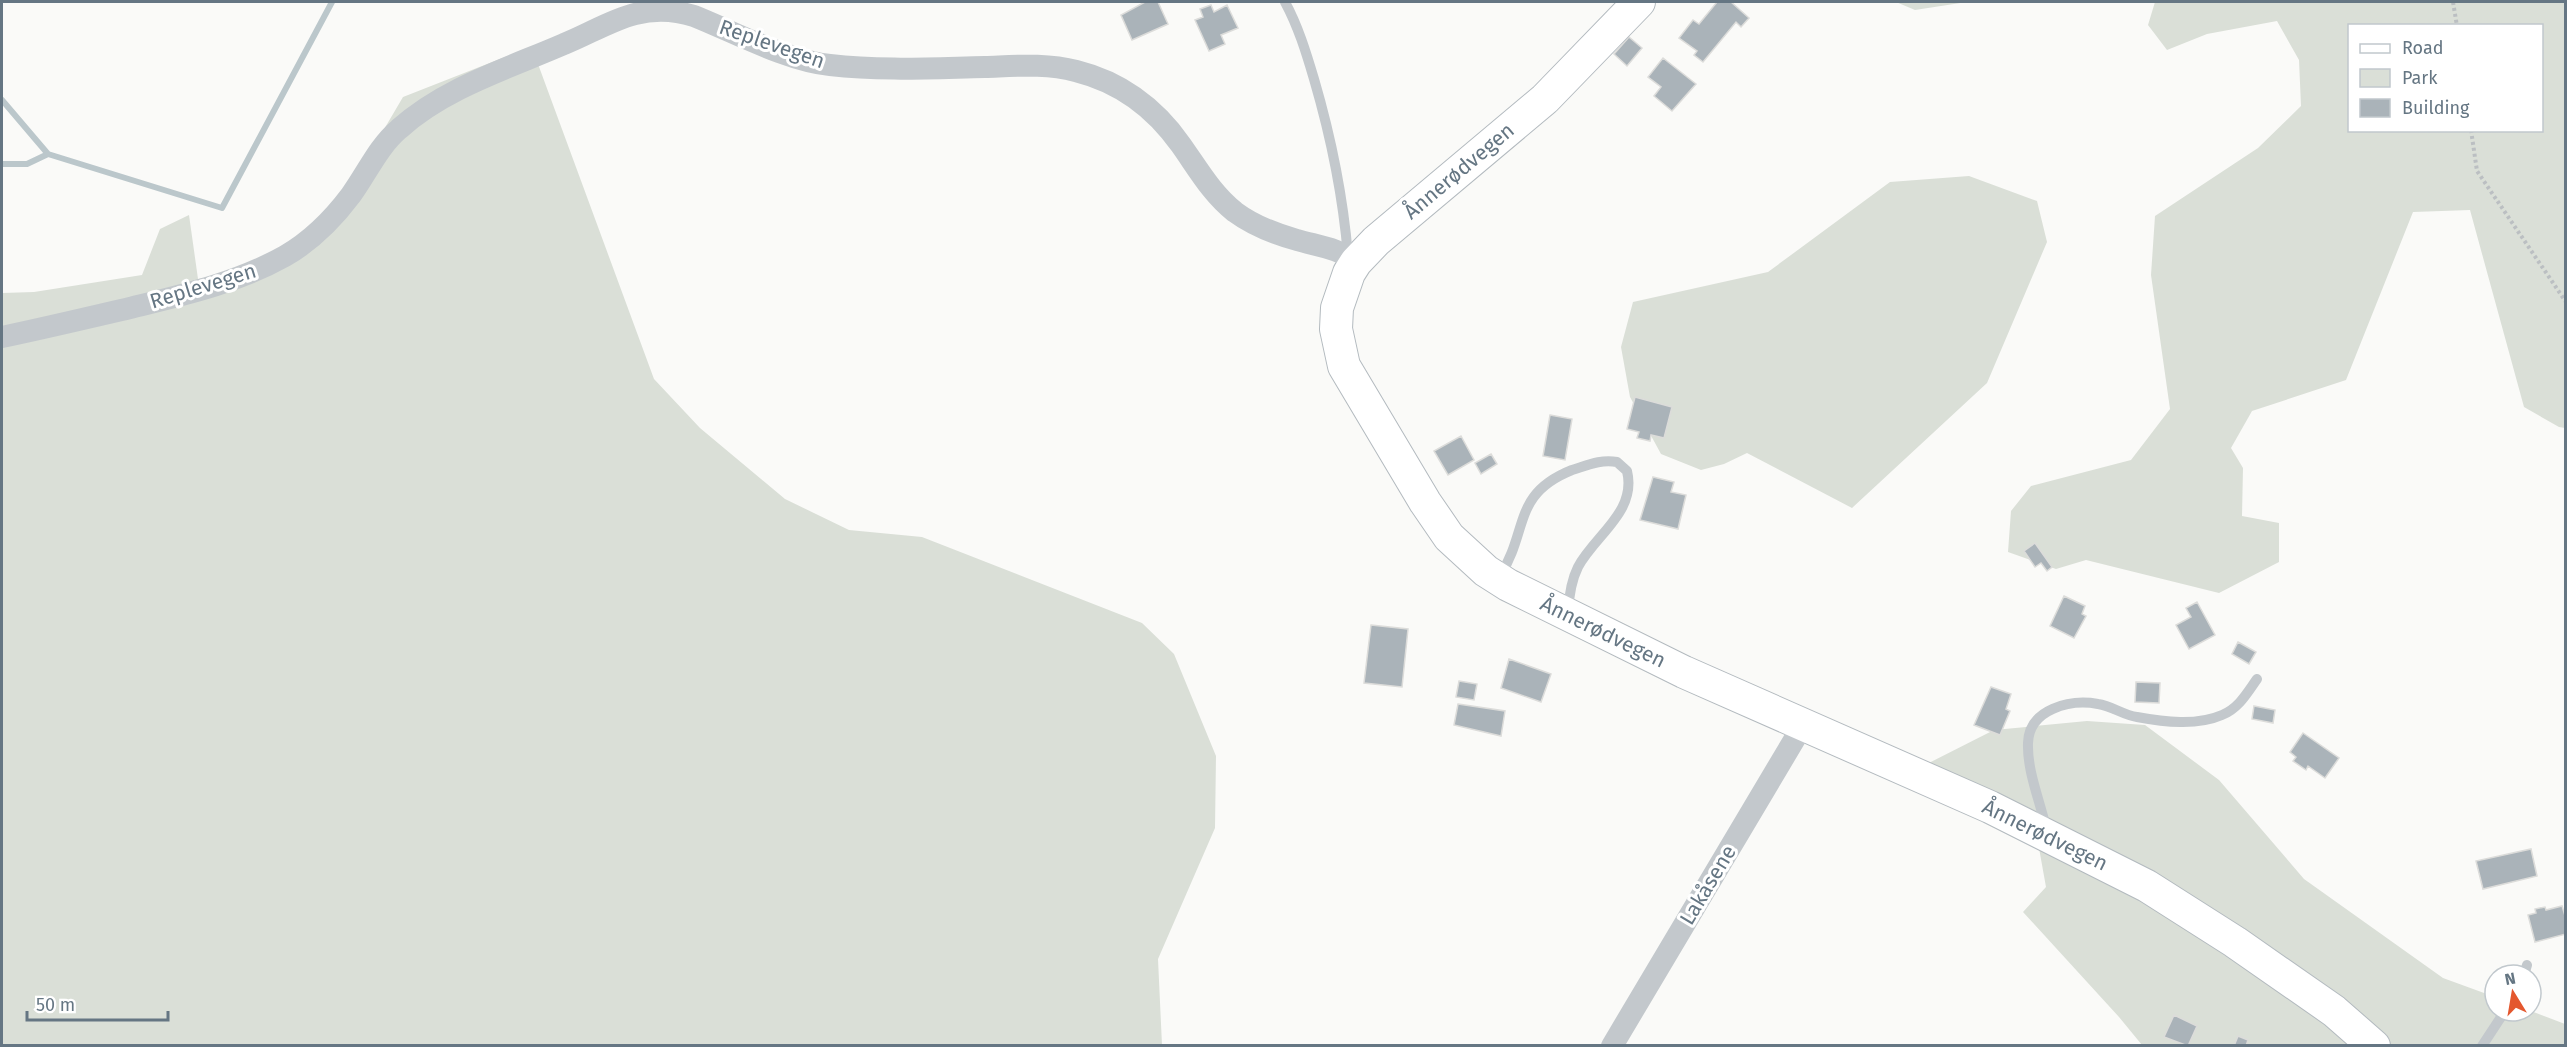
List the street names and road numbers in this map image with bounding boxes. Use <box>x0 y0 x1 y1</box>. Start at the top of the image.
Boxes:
street label: Replevegen <box>716 14 828 74</box>
street label: Ånnerødvegen <box>1398 117 1520 225</box>
street label: Replevegen <box>147 258 259 314</box>
street label: Ånnerødvegen <box>1536 590 1670 674</box>
street label: Ånnerødvegen <box>1978 793 2112 877</box>
street label: Lakåsene <box>1674 840 1742 930</box>

